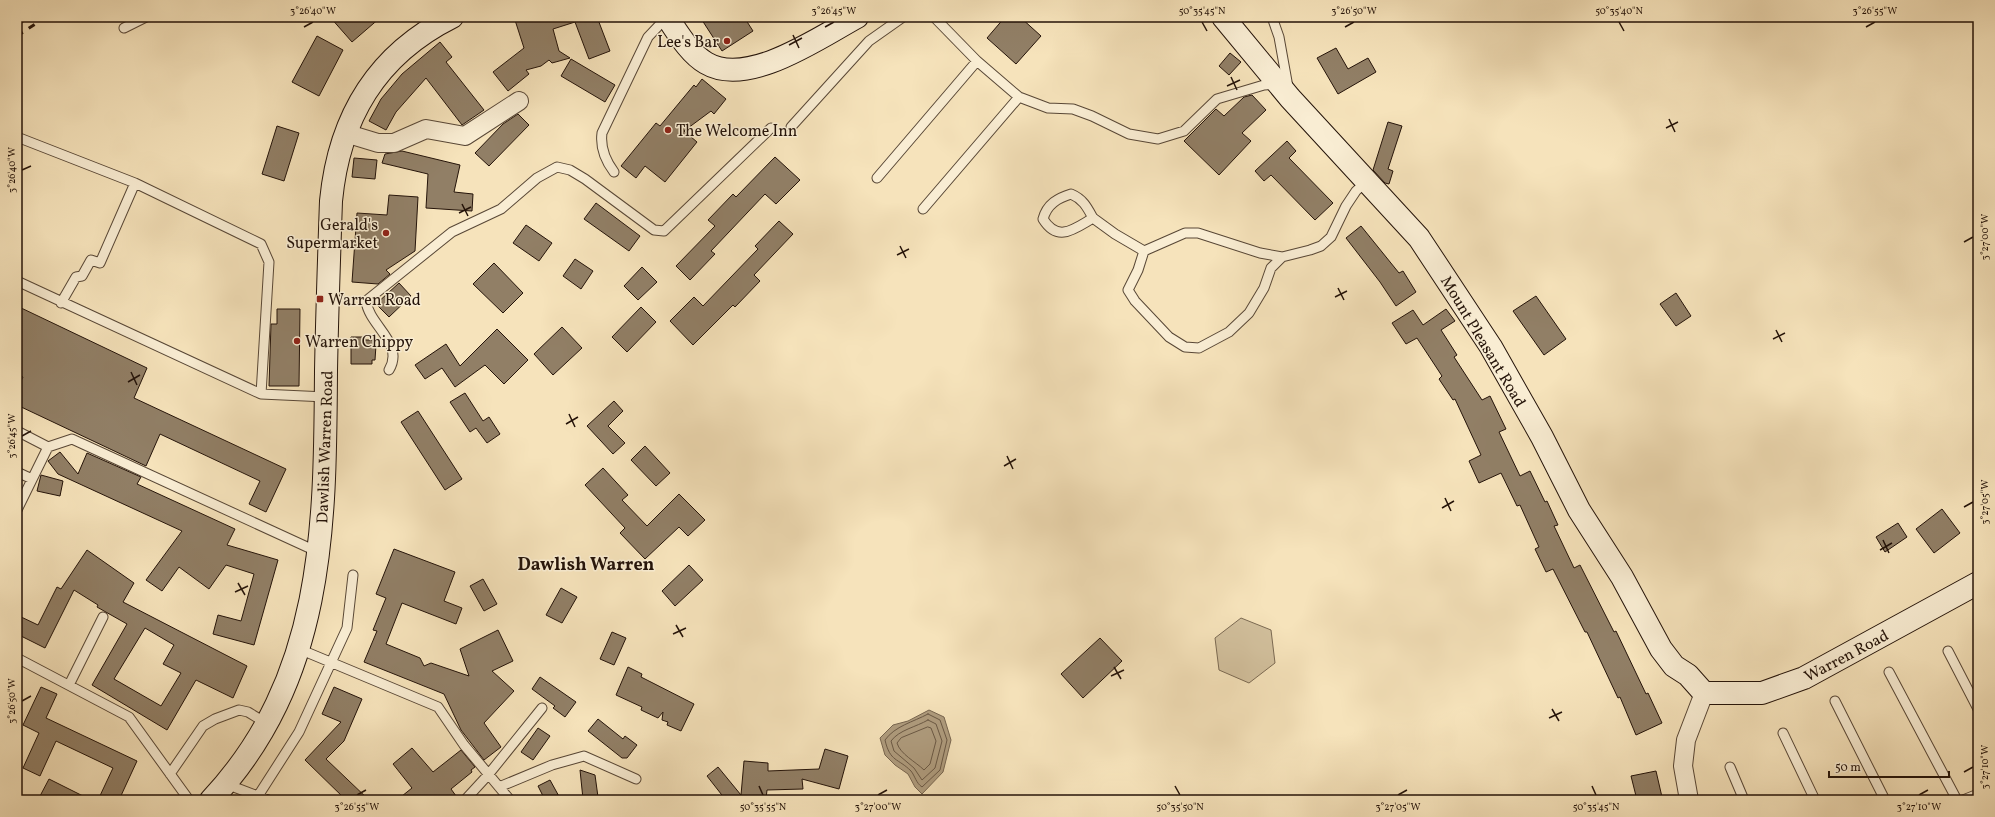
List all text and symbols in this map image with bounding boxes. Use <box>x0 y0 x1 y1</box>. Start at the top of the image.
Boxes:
text: 3°26'40"W <box>290 4 336 18</box>
text: 3°26'45"W <box>812 4 856 18</box>
text: 50°35'45"N <box>1179 4 1226 18</box>
text: 3°26'50"W <box>1331 4 1377 18</box>
text: 50°35'40"N <box>1595 4 1643 18</box>
text: 3°26'55"W <box>1853 4 1897 18</box>
place label: Lee's Bar <box>657 32 719 54</box>
marker: Lee's Bar <box>722 36 732 46</box>
place label: The Welcome Inn <box>676 121 797 143</box>
marker: The Welcome Inn <box>663 125 673 135</box>
text: 3°26'40"W <box>5 147 19 193</box>
text: 3°27'00"W <box>1978 214 1992 260</box>
place label: Gerald's Supermarket <box>286 215 378 255</box>
marker: Gerald's Supermarket <box>381 228 391 238</box>
street label: Mount Pleasant Road <box>1434 272 1530 412</box>
place label: Warren Road <box>328 290 421 312</box>
marker: Warren Road <box>315 294 325 304</box>
place label: Warren Chippy <box>305 332 414 354</box>
marker: Warren Chippy <box>292 336 302 346</box>
street label: Dawlish Warren Road <box>312 370 340 524</box>
text: 3°26'45"W <box>5 414 19 458</box>
text: 3°27'05"W <box>1978 479 1992 525</box>
district label: Dawlish Warren <box>518 553 655 578</box>
street label: Warren Road <box>1801 625 1893 688</box>
text: 3°26'50"W <box>5 678 19 724</box>
text: 3°27'10"W <box>1978 745 1992 789</box>
scale bar <box>1829 753 1949 779</box>
text: 50 m <box>1835 760 1861 776</box>
text: 3°26'55"W <box>335 800 379 814</box>
text: 50°35'55"N <box>740 800 787 814</box>
text: 3°27'00"W <box>855 800 901 814</box>
text: 50°35'50"N <box>1156 800 1204 814</box>
text: 3°27'05"W <box>1375 800 1421 814</box>
text: 50°35'45"N <box>1573 800 1620 814</box>
text: 3°27'10"W <box>1897 800 1941 814</box>

